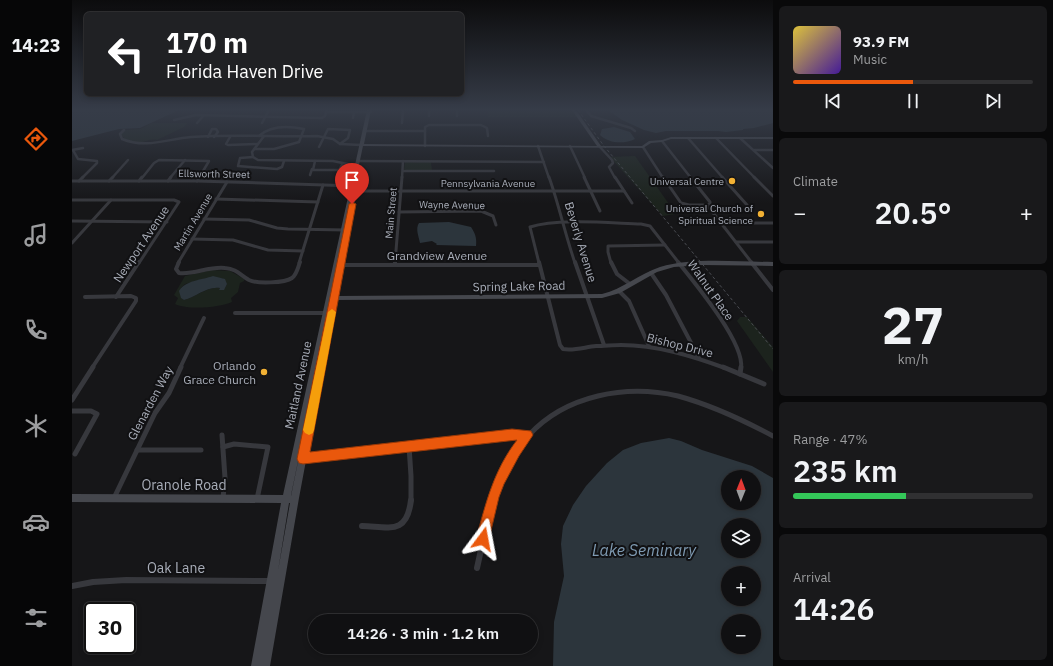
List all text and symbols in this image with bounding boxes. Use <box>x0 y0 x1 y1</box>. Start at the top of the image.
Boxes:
text: 170 m <box>166 24 248 61</box>
icon: left <box>100 28 152 80</box>
text: 93.9 FM <box>853 32 909 51</box>
text: 14:23 <box>11 34 61 57</box>
text: Music <box>853 51 887 68</box>
text: Florida Haven Drive <box>166 60 323 83</box>
icon: previous <box>822 90 844 112</box>
icon: pause <box>902 90 924 112</box>
icon: next <box>982 90 1004 112</box>
icon: directions <box>22 125 50 153</box>
pin <box>335 163 369 204</box>
street label: Ellsworth Street <box>178 167 251 181</box>
icon: arrive <box>341 169 363 191</box>
text: Climate <box>793 173 838 190</box>
place label: Universal Centre <box>650 175 725 188</box>
marker: Universal Centre <box>727 176 737 186</box>
street label: Pennsylvania Avenue <box>441 177 536 190</box>
street label: Main Street <box>382 186 400 239</box>
street label: Martin Avenue <box>171 191 215 253</box>
text: 20.5° <box>874 193 952 232</box>
street label: Wayne Avenue <box>419 198 486 212</box>
text: − <box>793 198 806 227</box>
text: + <box>1020 198 1033 227</box>
street label: Beverly Avenue <box>562 200 600 284</box>
street label: Newport Avenue <box>110 202 172 285</box>
place label: Universal Church of Spiritual Science <box>666 202 754 227</box>
marker: Universal Church of Spiritual Science <box>756 209 766 219</box>
icon: music <box>22 221 50 249</box>
street label: Grandview Avenue <box>387 248 488 263</box>
street label: Walnut Place <box>685 257 738 323</box>
street label: Spring Lake Road <box>472 278 566 294</box>
text: 27 <box>882 291 944 358</box>
icon: phone <box>22 316 50 344</box>
street label: Bishop Drive <box>645 330 715 361</box>
street label: Maitland Avenue <box>281 339 315 430</box>
text: km/h <box>898 351 928 368</box>
place label: Orlando Grace Church <box>183 358 256 387</box>
street label: Glenarden Way <box>124 363 176 443</box>
marker: Orlando Grace Church <box>259 367 269 377</box>
icon: climate <box>22 412 50 440</box>
text: Range · 47% <box>793 431 867 448</box>
text: 235 km <box>793 451 898 490</box>
north arrow <box>721 470 761 510</box>
map controls <box>721 470 761 654</box>
street label: Oranole Road <box>141 476 227 494</box>
icon: car <box>22 508 50 536</box>
position arrow <box>462 518 504 560</box>
button: layers <box>721 518 761 558</box>
water label: Lake Seminary <box>592 540 697 560</box>
street label: Oak Lane <box>147 559 205 577</box>
button: + <box>721 566 761 606</box>
text: Arrival <box>793 569 831 586</box>
text: 14:26 <box>793 589 875 628</box>
speed limit sign: 30 <box>84 602 136 654</box>
icon: filters <box>22 604 50 632</box>
button: − <box>721 614 761 654</box>
text: 14:26 · 3 min · 1.2 km <box>347 624 499 643</box>

